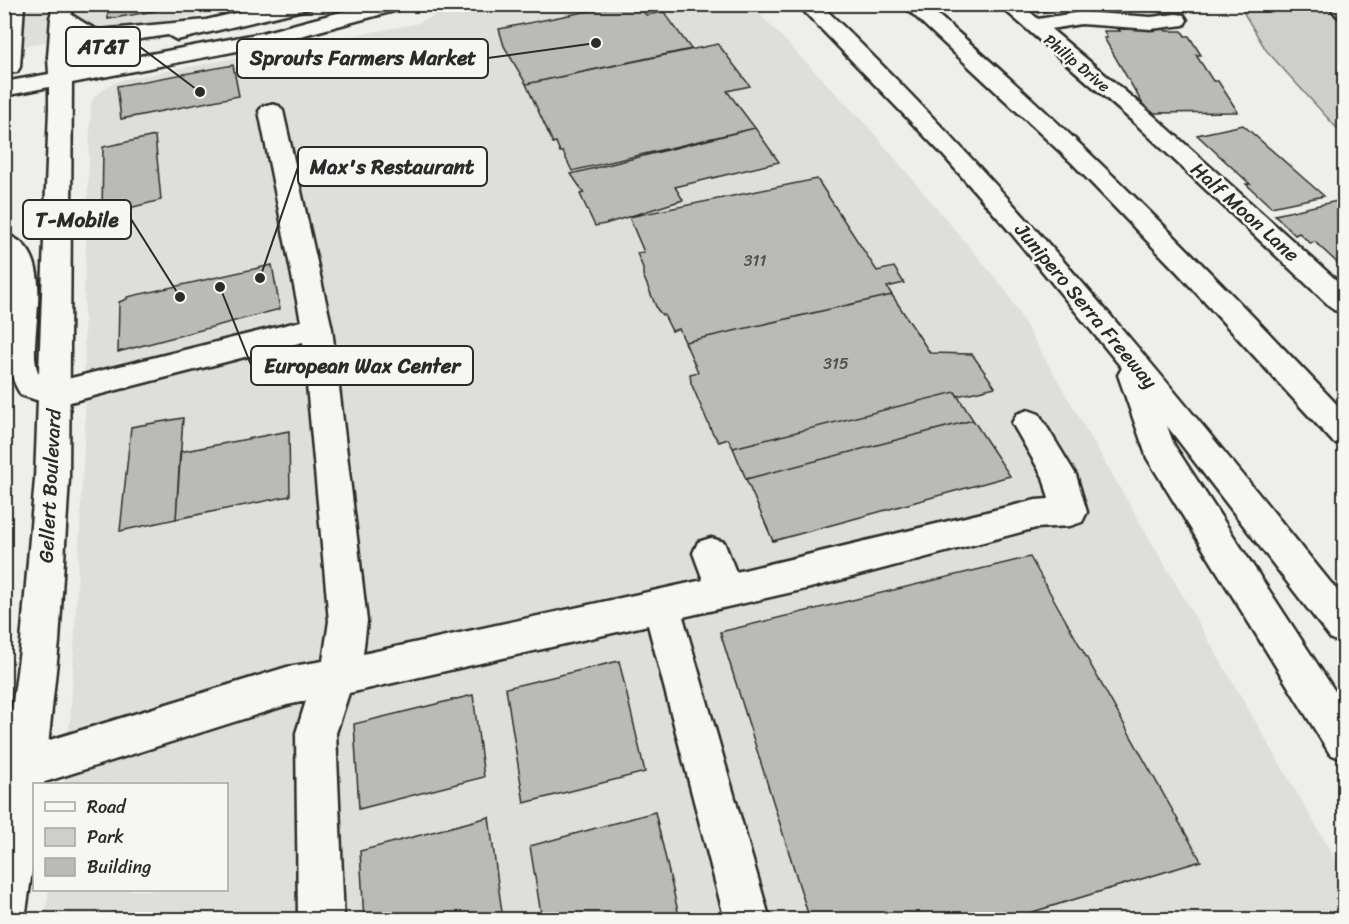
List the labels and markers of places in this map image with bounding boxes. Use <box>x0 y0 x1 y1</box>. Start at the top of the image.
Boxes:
callout: AT&T <box>66 27 140 66</box>
callout: Sprouts Farmers Market <box>237 39 488 78</box>
callout: Max's Restaurant <box>298 147 487 186</box>
callout: T-Mobile <box>23 200 131 239</box>
callout: European Wax Center <box>251 346 473 385</box>

